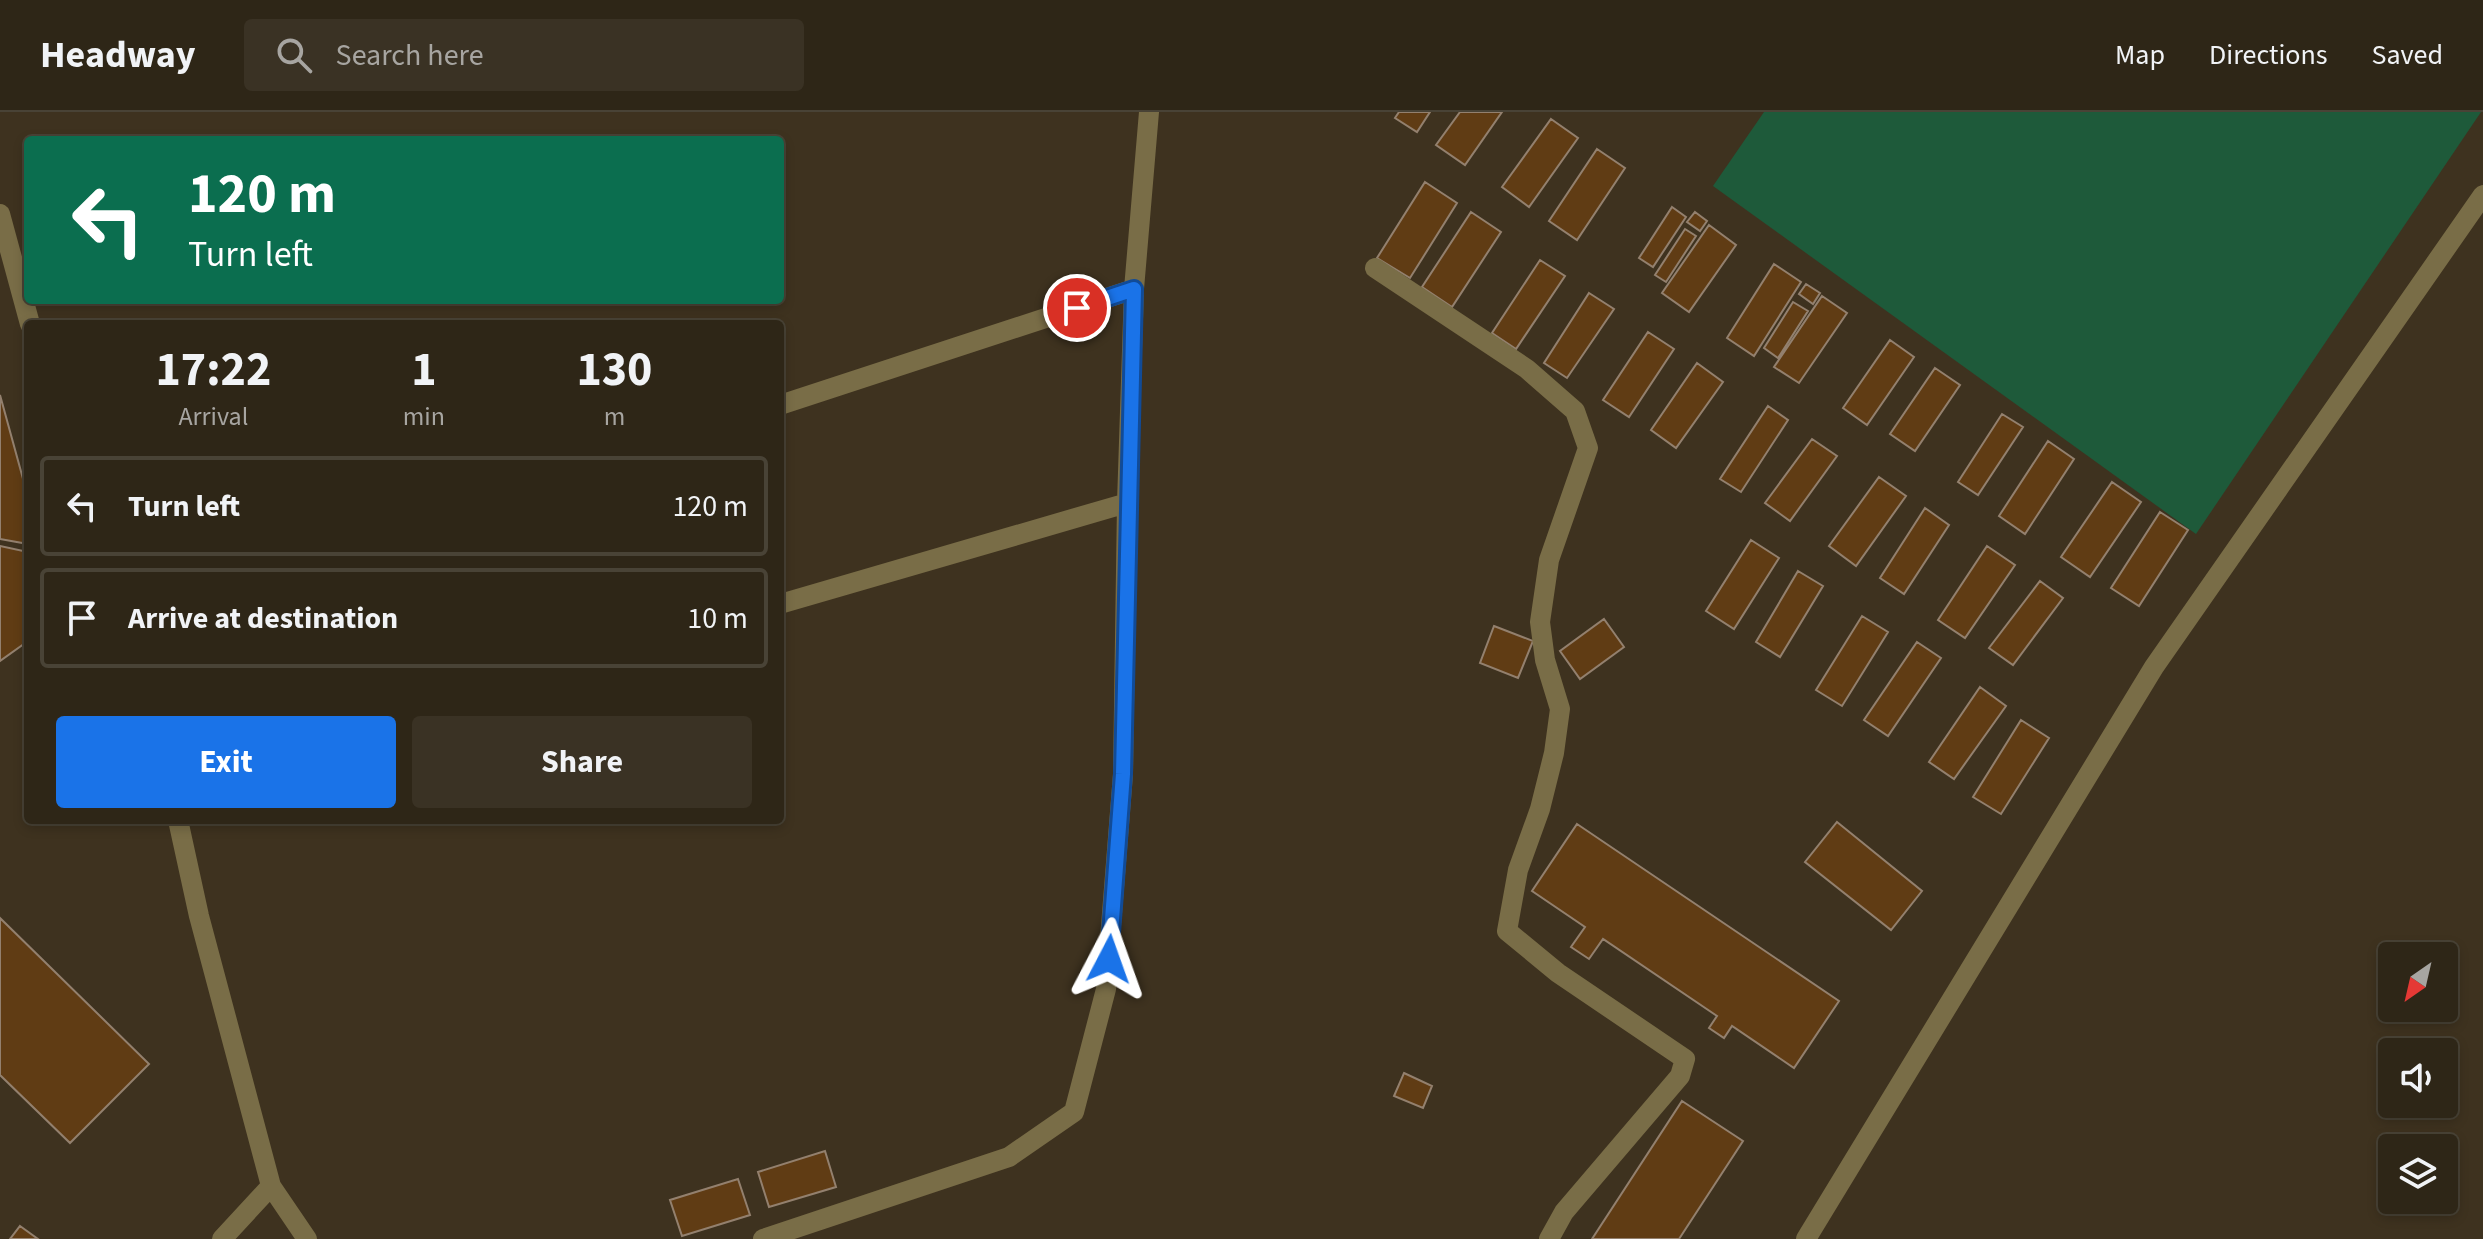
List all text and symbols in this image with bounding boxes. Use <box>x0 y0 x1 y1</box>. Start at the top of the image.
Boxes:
search box <box>244 19 804 91</box>
text: Headway <box>40 28 196 82</box>
icon: search <box>272 33 316 77</box>
text: Search here <box>336 34 484 77</box>
text: Map <box>2115 35 2165 75</box>
text: Directions <box>2209 35 2328 75</box>
text: Saved <box>2372 35 2443 75</box>
text: 120 m <box>188 155 336 234</box>
icon: left <box>56 168 160 272</box>
text: Turn left <box>188 229 313 280</box>
pin <box>1043 274 1111 342</box>
icon: arrive <box>1055 286 1099 330</box>
text: 17:22 <box>155 336 271 404</box>
text: 1 <box>411 336 437 404</box>
text: 130 <box>576 336 652 404</box>
text: Arrival <box>178 398 248 435</box>
text: min <box>403 398 445 435</box>
text: m <box>604 398 625 435</box>
icon: left <box>60 484 104 528</box>
text: Turn left <box>128 485 240 528</box>
text: 120 m <box>672 485 748 528</box>
icon: arrive <box>60 596 104 640</box>
text: Arrive at destination <box>128 597 398 640</box>
text: 10 m <box>687 597 748 640</box>
button: Exit <box>56 716 396 808</box>
button: Share <box>412 716 752 808</box>
position arrow <box>1067 917 1151 1001</box>
north arrow <box>2378 942 2458 1022</box>
map controls <box>2378 942 2458 1214</box>
button: sound <box>2378 1038 2458 1118</box>
button: layers <box>2378 1134 2458 1214</box>

